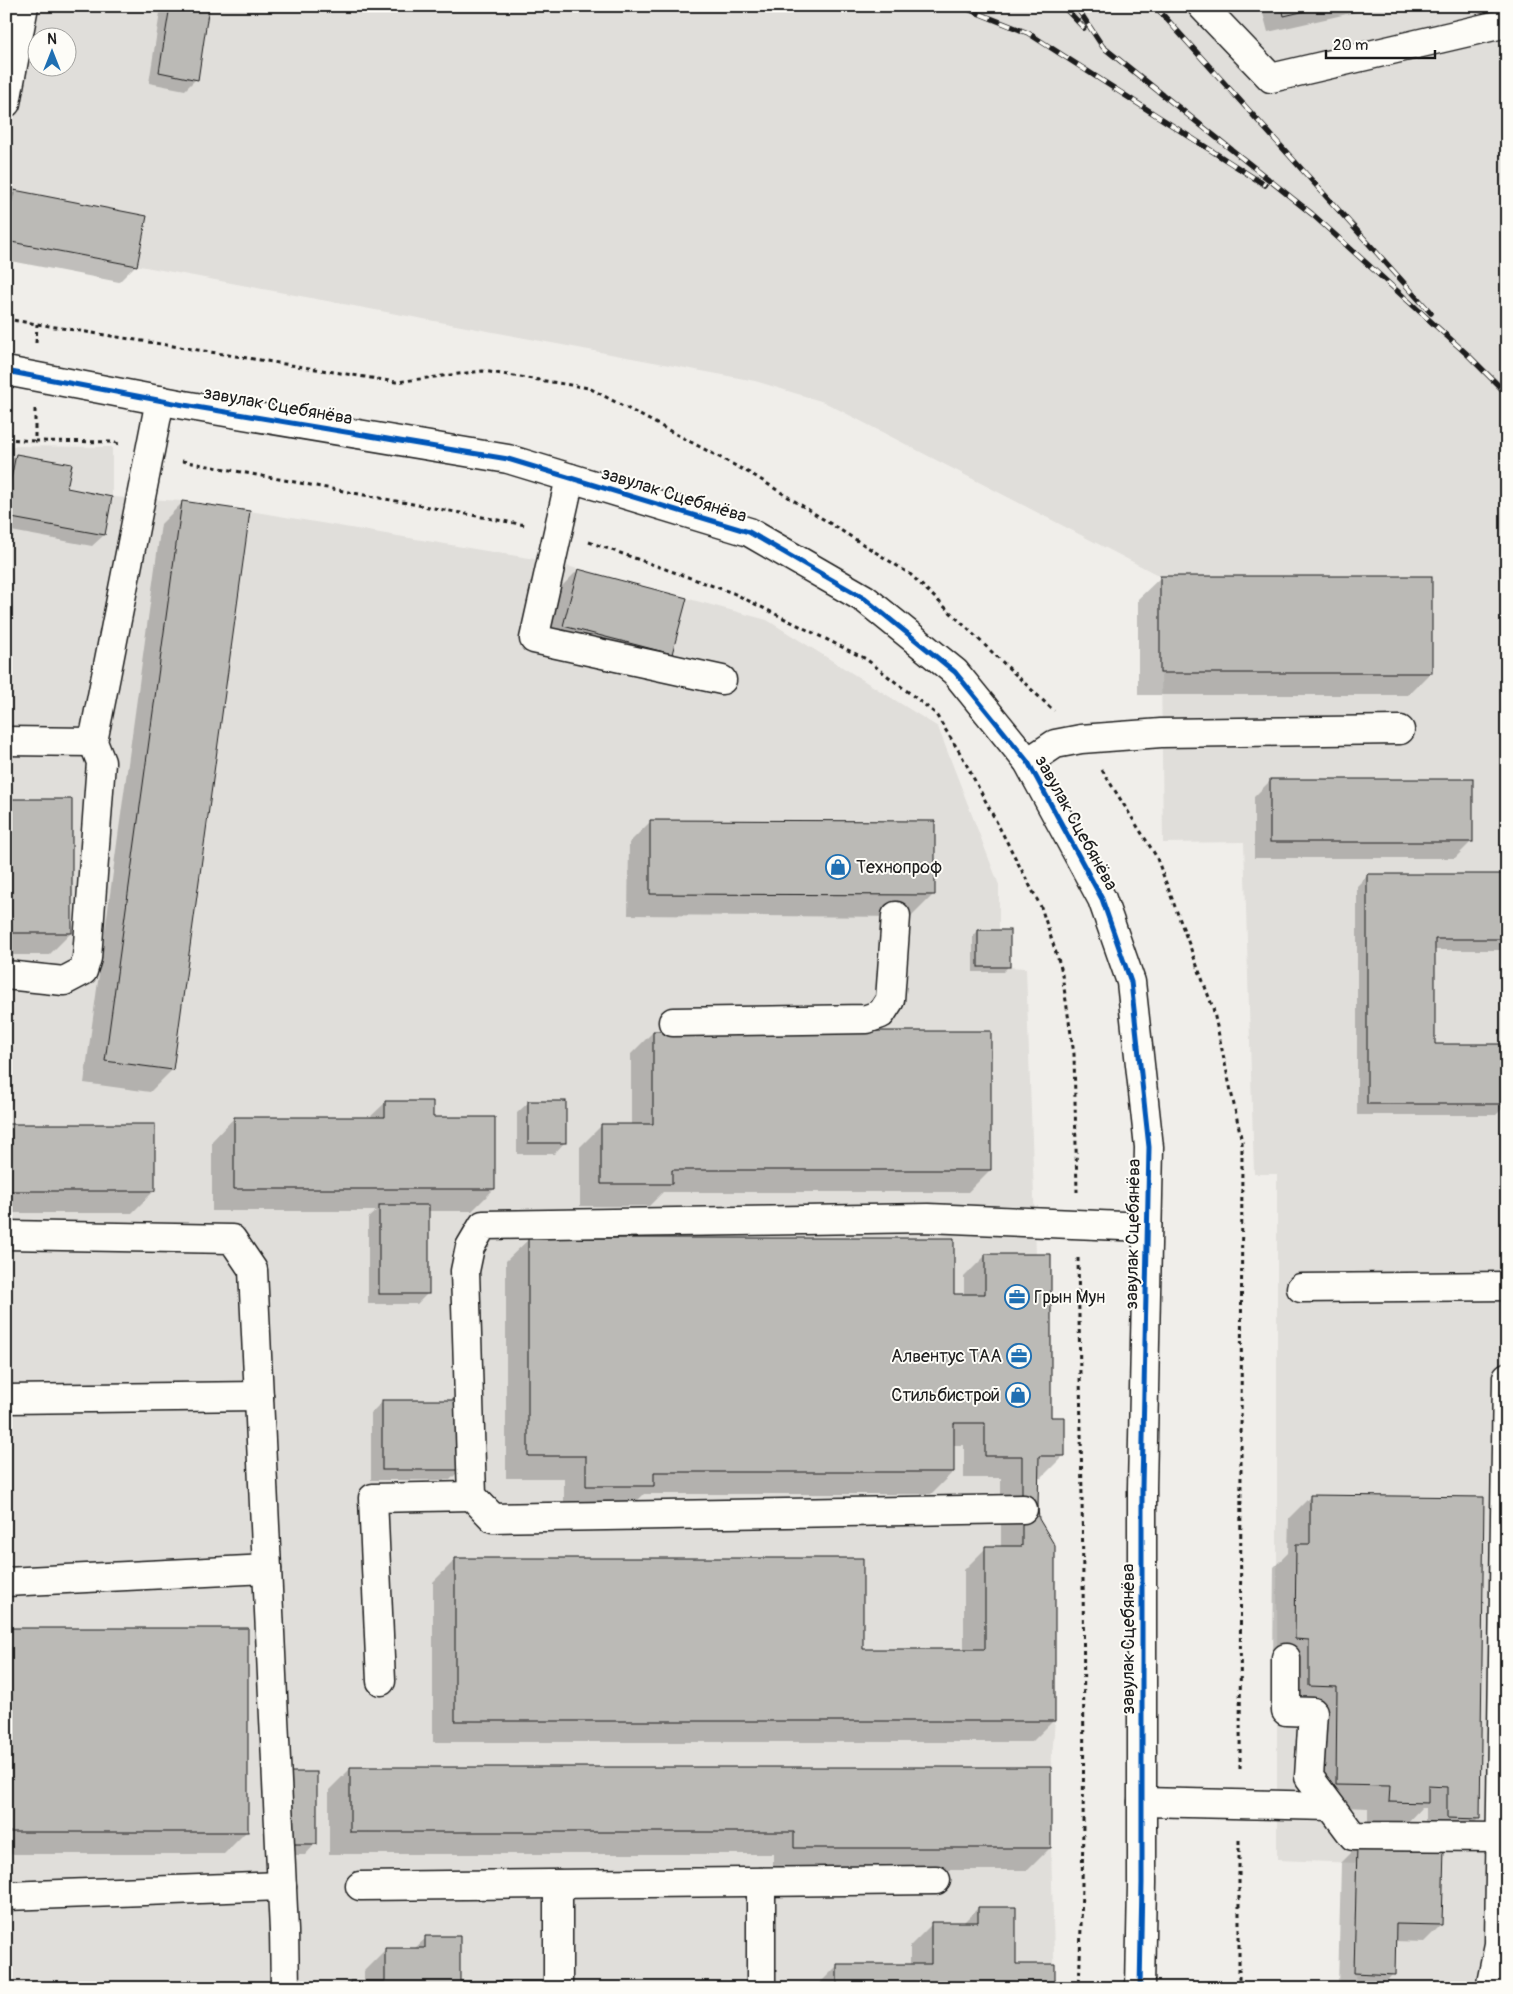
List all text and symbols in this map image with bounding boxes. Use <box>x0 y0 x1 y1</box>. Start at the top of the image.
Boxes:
north arrow <box>28 28 78 78</box>
scale bar <box>1326 28 1434 60</box>
text: N <box>47 31 57 48</box>
text: 20 m <box>1333 36 1368 55</box>
street label: завулак Сцебянёва <box>202 382 354 430</box>
street label: завулак Сцебянёва <box>599 462 749 528</box>
street label: завулак Сцебянёва <box>1029 752 1123 894</box>
shop icon: Технопроф <box>825 854 851 880</box>
place label: Технопроф <box>856 856 943 879</box>
street label: завулак Сцебянёва <box>1120 1159 1146 1309</box>
office icon: Грын Мун <box>1004 1284 1030 1310</box>
place label: Грын Мун <box>1034 1286 1105 1309</box>
office icon: Алвентус ТАА <box>1006 1343 1032 1369</box>
place label: Алвентус ТАА <box>891 1345 1002 1368</box>
shop icon: Стильбистрой <box>1005 1382 1031 1408</box>
place label: Стильбистрой <box>891 1384 1000 1407</box>
street label: завулак Сцебянёва <box>1117 1564 1140 1714</box>

